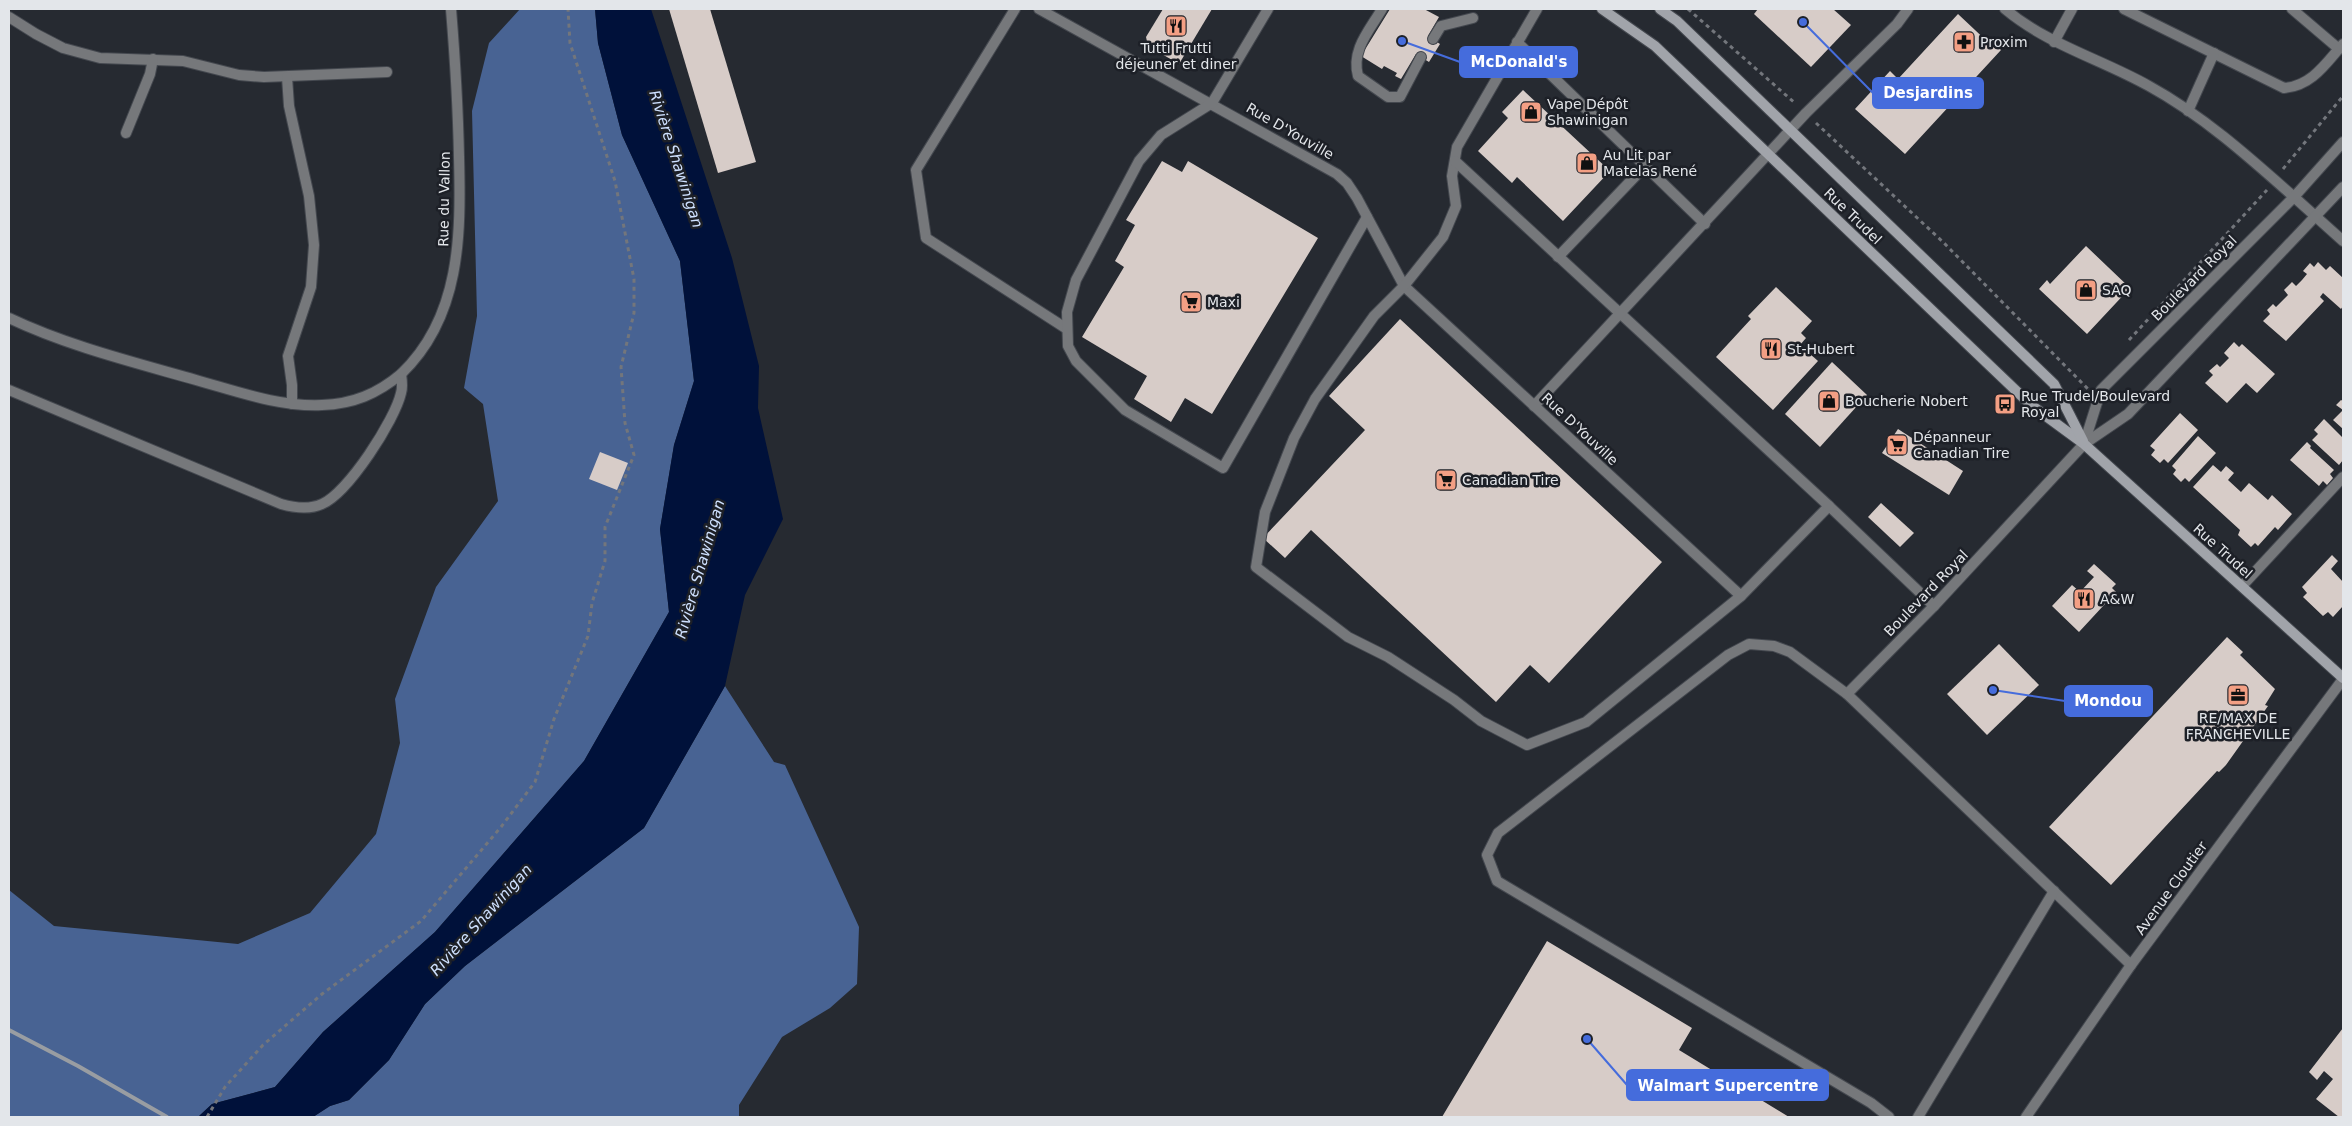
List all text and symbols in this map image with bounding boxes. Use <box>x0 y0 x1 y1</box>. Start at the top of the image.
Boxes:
restaurant icon: Tutti Frutti déjeuner et diner <box>1164 14 1188 38</box>
pharmacy icon: Proxim <box>1952 30 1976 54</box>
place label: Proxim <box>1980 34 2028 50</box>
place label: Tutti Frutti déjeuner et diner <box>1115 40 1237 72</box>
callout: McDonald's <box>1460 47 1577 77</box>
text: McDonald's <box>1471 53 1567 71</box>
callout: Desjardins <box>1873 78 1983 108</box>
text: Desjardins <box>1883 84 1973 102</box>
water label: Rivière Shawinigan <box>645 88 707 230</box>
place label: Vape Dépôt Shawinigan <box>1547 96 1629 128</box>
street label: Rue D'Youville <box>1243 99 1337 163</box>
shop icon: Vape Dépôt Shawinigan <box>1519 100 1543 124</box>
place label: Au Lit par Matelas René <box>1603 147 1697 179</box>
street label: Rue du Vallon <box>435 151 453 247</box>
shop icon: Au Lit par Matelas René <box>1575 151 1599 175</box>
street label: Rue Trudel <box>1821 185 1885 247</box>
street label: Boulevard Royal <box>2148 232 2240 324</box>
shop icon: SAQ <box>2074 278 2098 302</box>
place label: SAQ <box>2102 282 2132 298</box>
supermarket icon: Maxi <box>1179 290 1203 314</box>
place label: Maxi <box>1207 294 1240 310</box>
restaurant icon: St-Hubert <box>1759 337 1783 361</box>
place label: St-Hubert <box>1787 341 1855 357</box>
place label: Rue Trudel/Boulevard Royal <box>2021 388 2170 420</box>
shop icon: Boucherie Nobert <box>1817 389 1841 413</box>
street label: Rue D'Youville <box>1539 390 1621 468</box>
bus stop icon: Rue Trudel/Boulevard Royal <box>1993 392 2017 416</box>
place label: Boucherie Nobert <box>1845 393 1968 409</box>
place label: Dépanneur Canadian Tire <box>1913 429 2010 461</box>
supermarket icon: Dépanneur Canadian Tire <box>1885 433 1909 457</box>
supermarket icon: Canadian Tire <box>1434 468 1458 492</box>
place label: Canadian Tire <box>1462 472 1559 488</box>
water label: Rivière Shawinigan <box>672 498 728 640</box>
street label: Rue Trudel <box>2190 520 2256 582</box>
street label: Boulevard Royal <box>1881 547 1971 639</box>
restaurant icon: A&W <box>2072 587 2096 611</box>
place label: A&W <box>2100 591 2134 607</box>
office icon: RE/MAX DE FRANCHEVILLE <box>2226 683 2250 707</box>
callout: Mondou <box>2065 686 2152 716</box>
text: Mondou <box>2074 692 2142 710</box>
place label: RE/MAX DE FRANCHEVILLE <box>2186 710 2290 742</box>
street label: Avenue Cloutier <box>2132 838 2210 938</box>
water label: Rivière Shawinigan <box>426 861 536 979</box>
callout: Walmart Supercentre <box>1627 1070 1828 1100</box>
text: Walmart Supercentre <box>1637 1077 1819 1095</box>

